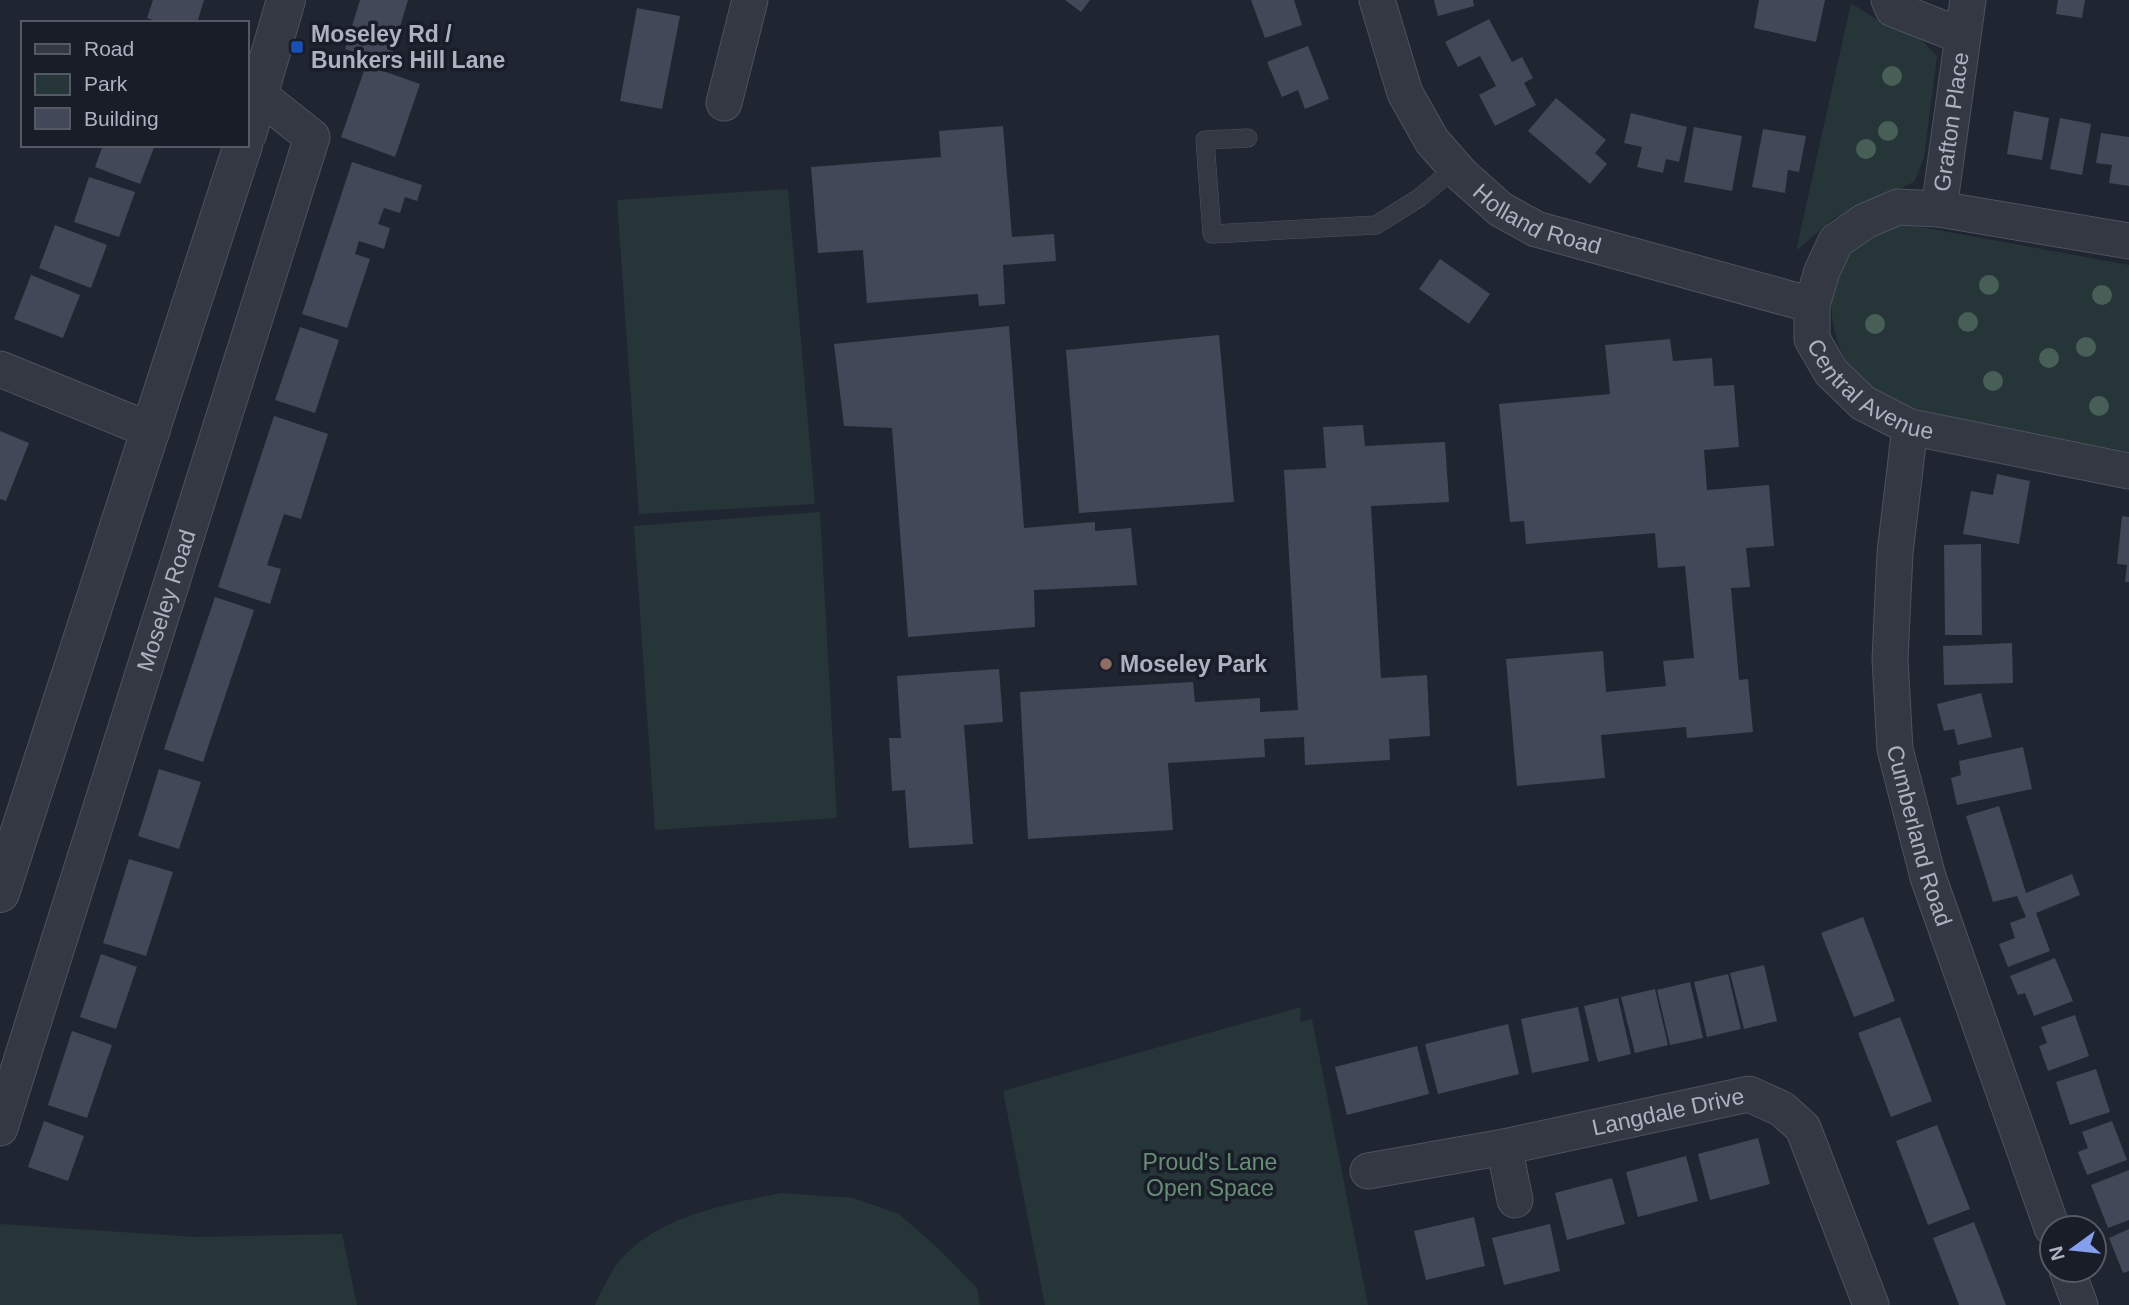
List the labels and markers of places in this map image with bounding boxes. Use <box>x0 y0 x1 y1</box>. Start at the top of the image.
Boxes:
place label: Moseley Rd / Bunkers Hill Lane <box>311 21 505 73</box>
marker: Moseley Rd / Bunkers Hill Lane <box>289 39 305 55</box>
place label: Moseley Park <box>1120 651 1267 677</box>
marker: Moseley Park <box>1098 656 1114 672</box>

